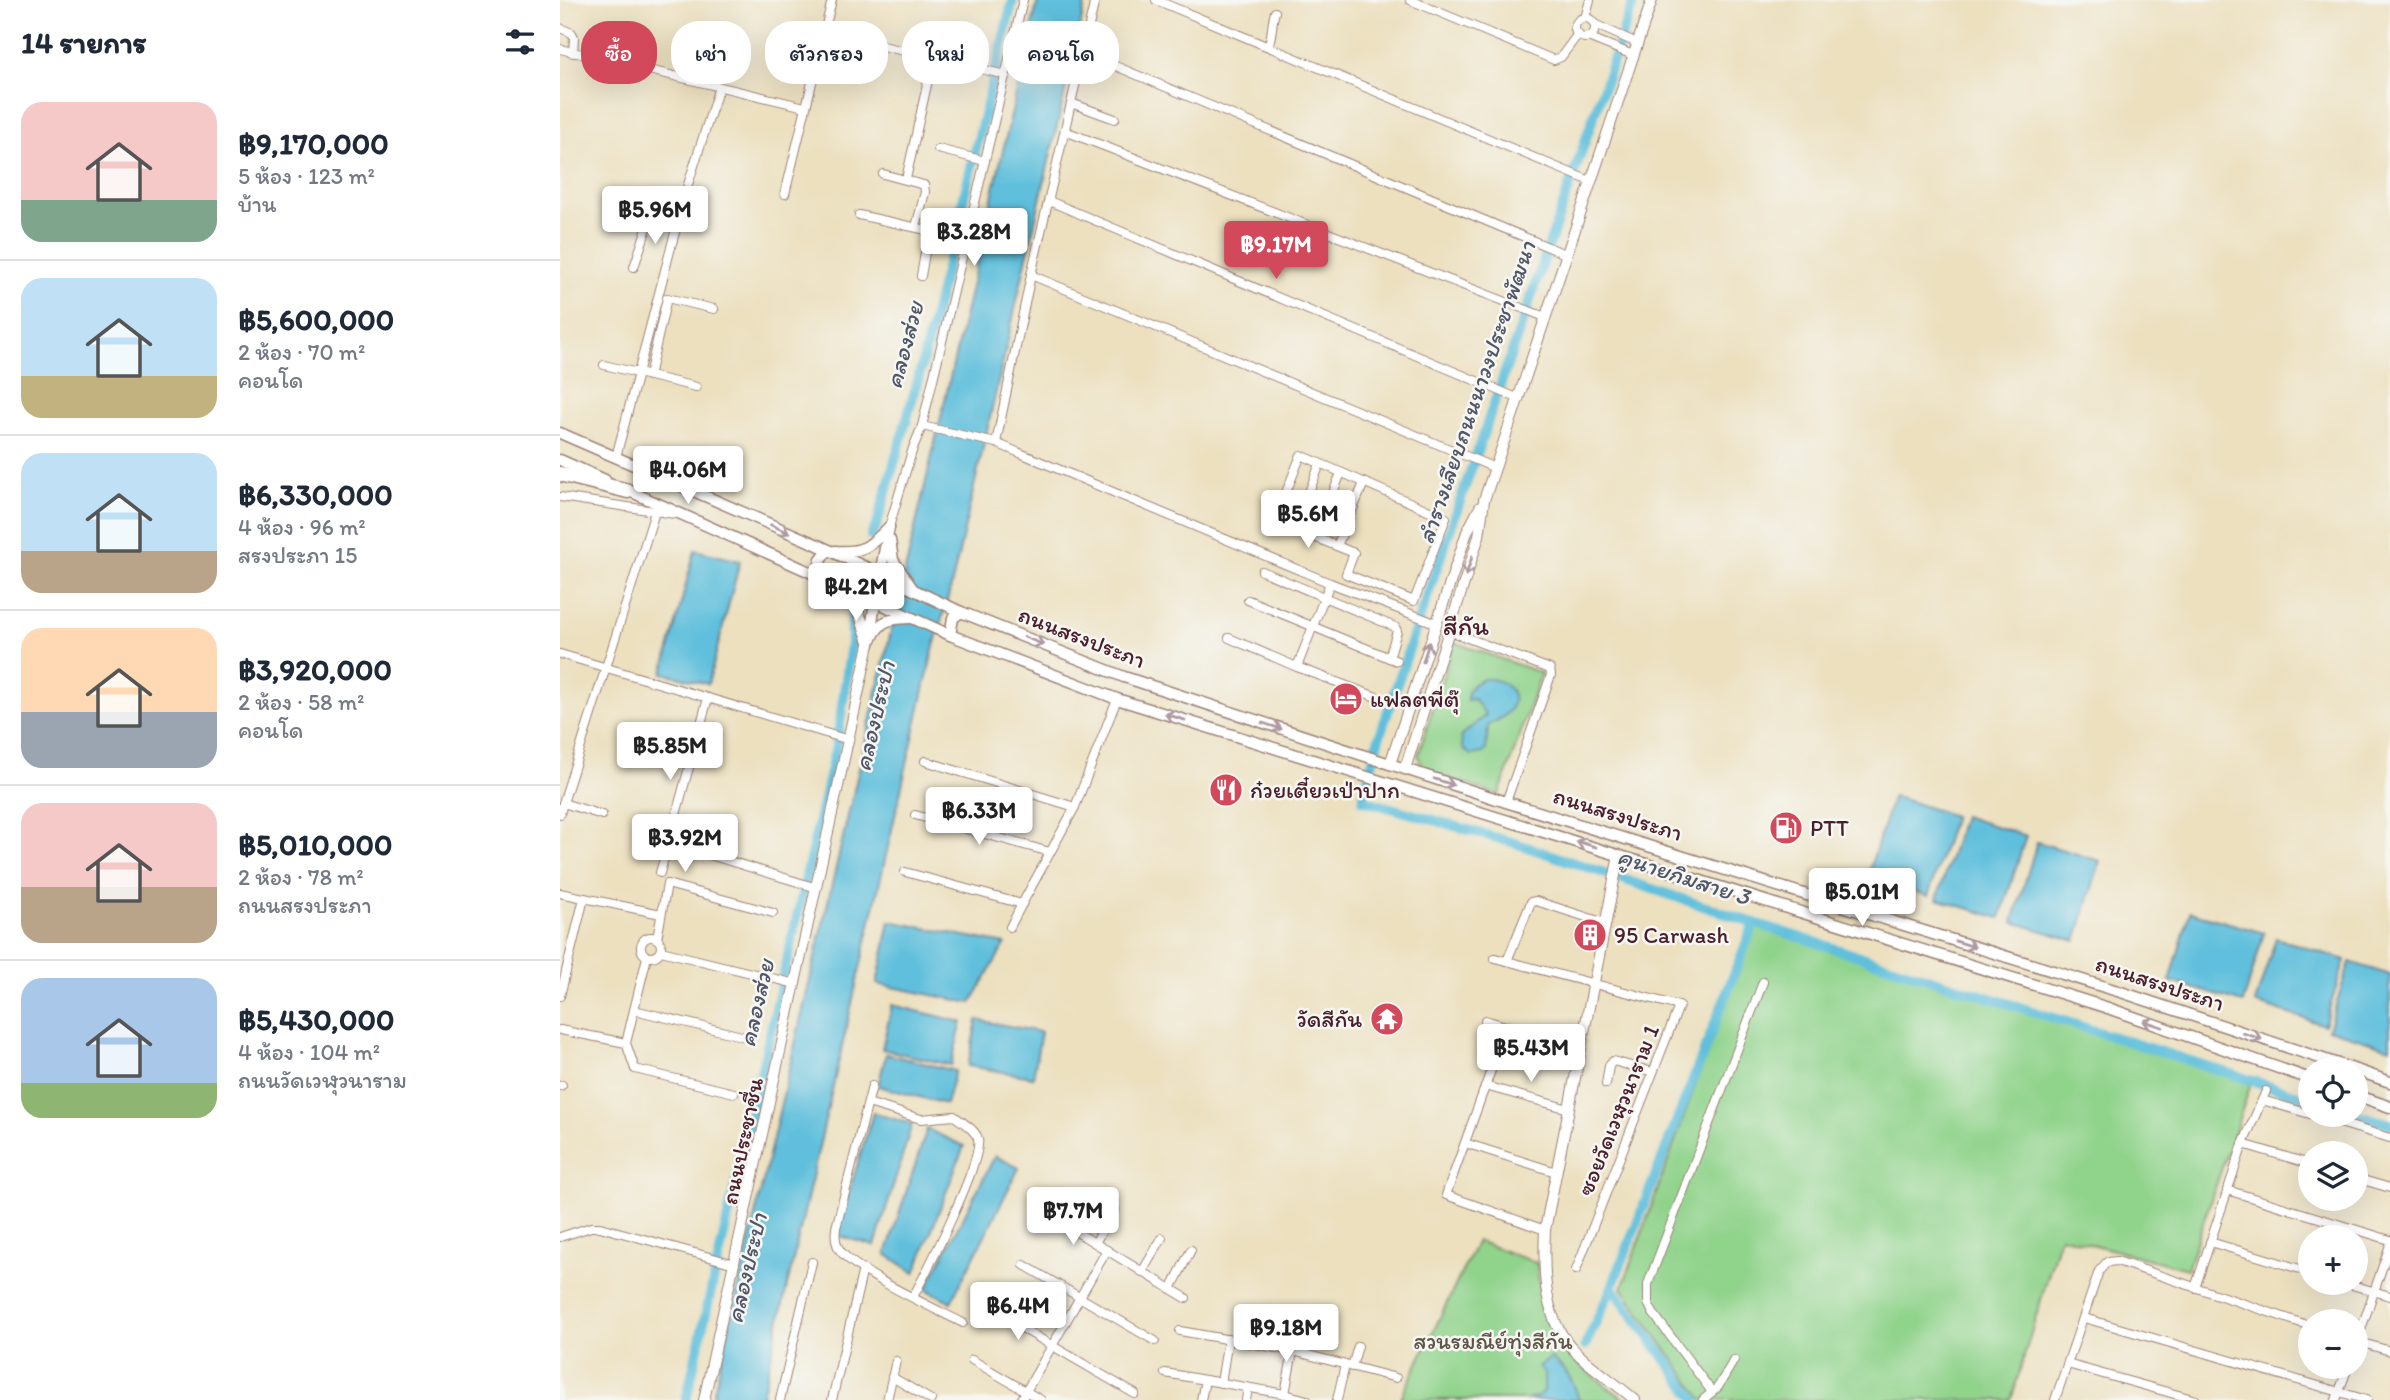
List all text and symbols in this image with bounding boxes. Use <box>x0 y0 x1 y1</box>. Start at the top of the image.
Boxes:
chip: ซื้อ <box>581 21 657 84</box>
chip: เช่า <box>671 21 751 84</box>
chip: ตัวกรอง <box>765 21 888 84</box>
chip: ใหม่ <box>902 21 989 84</box>
chip: คอนโด <box>1003 21 1119 84</box>
icon: filters <box>501 23 539 61</box>
text: 14 รายการ <box>21 24 147 61</box>
text: ฿9,170,000 <box>238 125 389 162</box>
icon: home <box>77 130 161 214</box>
text: 5 ห้อง · 123 m² <box>238 162 375 190</box>
pin: ฿5.96M <box>598 187 712 246</box>
text: บ้าน <box>238 190 276 218</box>
text: ฿5.96M <box>618 195 692 223</box>
pin: ฿3.28M <box>917 208 1031 268</box>
text: ฿3.28M <box>937 217 1011 245</box>
pin: ฿9.17M <box>1219 222 1333 281</box>
text: ฿9.17M <box>1240 230 1312 258</box>
water label: ลำรางเลียบถนนนาวงประชาพัฒนา <box>1411 236 1542 547</box>
water label: คลองส่วย <box>879 296 930 392</box>
text: ฿5,600,000 <box>238 301 394 338</box>
icon: home <box>77 306 161 390</box>
text: 2 ห้อง · 70 m² <box>238 338 365 366</box>
text: คอนโด <box>238 366 303 394</box>
pin: ฿4.06M <box>631 447 745 506</box>
text: ฿4.06M <box>649 455 727 483</box>
text: ฿6,330,000 <box>238 476 393 513</box>
icon: home <box>77 481 161 565</box>
pin: ฿5.6M <box>1259 490 1357 550</box>
text: ฿5.6M <box>1277 499 1339 527</box>
text: 4 ห้อง · 96 m² <box>238 513 366 541</box>
one-way arrow <box>769 523 790 536</box>
text: สรงประภา 15 <box>238 541 357 569</box>
one-way arrow <box>1462 555 1475 577</box>
pin: ฿4.2M <box>807 564 905 623</box>
text: ฿4.2M <box>824 572 888 600</box>
street label: ถนนสรงประภา <box>1015 600 1149 674</box>
district label: สีกัน <box>1443 610 1489 642</box>
one-way arrow <box>1023 636 1045 649</box>
one-way arrow <box>1421 642 1433 664</box>
text: ฿3,920,000 <box>238 651 392 688</box>
icon: home <box>77 656 161 740</box>
water label: คลองประปา <box>847 657 901 774</box>
hotel icon: แฟลตพี่ตุ๊ <box>1327 680 1365 718</box>
place label: แฟลตพี่ตุ๊ <box>1370 685 1459 715</box>
text: 2 ห้อง · 58 m² <box>238 688 364 716</box>
one-way arrow <box>1164 710 1186 722</box>
text: คอนโด <box>238 716 303 744</box>
one-way arrow <box>1260 720 1282 733</box>
pin: ฿5.85M <box>613 722 727 782</box>
text: ฿5.85M <box>633 731 707 759</box>
restaurant icon: ก๋วยเตี๋ยวเป่าปาก <box>1207 771 1245 809</box>
place label: ก๋วยเตี๋ยวเป่าปาก <box>1250 776 1400 804</box>
one-way arrow <box>1433 776 1455 789</box>
street label: ถนนสรงประภา <box>1550 781 1686 847</box>
pin: ฿6.33M <box>922 788 1036 847</box>
text: ฿6.33M <box>942 796 1016 824</box>
fuel station icon: PTT <box>1767 809 1805 847</box>
pin: ฿3.92M <box>628 814 742 874</box>
place label: PTT <box>1810 814 1849 842</box>
text: ฿3.92M <box>648 823 722 851</box>
text: ฿5,010,000 <box>238 826 392 863</box>
icon: home <box>77 831 161 915</box>
one-way arrow <box>1575 837 1597 850</box>
water label: คูนายกิมสาย 3 <box>1613 841 1756 914</box>
text: 2 ห้อง · 78 m² <box>238 863 364 891</box>
pin: ฿5.01M <box>1805 869 1919 928</box>
text: ฿5.01M <box>1825 877 1899 905</box>
text: ถนนสรงประภา <box>238 891 372 919</box>
building icon: 95 Carwash <box>1571 916 1609 954</box>
place label: 95 Carwash <box>1614 921 1730 949</box>
one-way arrow <box>1954 938 1976 951</box>
street label: ถนนสรงประภา <box>2092 949 2228 1017</box>
water label: คลองส่วย <box>732 954 781 1050</box>
temple icon: วัดสีกัน <box>1368 1000 1406 1038</box>
text: ฿5,430,000 <box>238 1001 394 1038</box>
place label: วัดสีกัน <box>1297 1005 1362 1033</box>
icon: home <box>77 1006 161 1090</box>
one-way arrow <box>2142 1017 2164 1030</box>
street label: ซอยวัดเวฬุวนาราม 1 <box>1571 1020 1667 1200</box>
pin: ฿5.43M <box>1474 1024 1588 1084</box>
one-way arrow <box>2241 1030 2263 1043</box>
text: ฿5.43M <box>1493 1033 1569 1061</box>
text: 4 ห้อง · 104 m² <box>238 1038 380 1066</box>
map controls <box>2298 1057 2368 1379</box>
button: locate <box>2298 1057 2368 1127</box>
text: ถนนวัดเวฬุวนาราม <box>238 1066 407 1094</box>
street label: ถนนประชาชื่น <box>715 1075 769 1207</box>
button: layers <box>2298 1141 2368 1211</box>
pin: ฿7.7M <box>1024 1188 1122 1247</box>
text: ฿7.7M <box>1043 1196 1103 1224</box>
water label: คลองประปา <box>719 1209 773 1326</box>
button: + <box>2298 1225 2368 1295</box>
pin: ฿6.4M <box>969 1282 1067 1342</box>
text: ฿6.4M <box>986 1291 1050 1319</box>
pin: ฿9.18M <box>1229 1304 1343 1364</box>
button: − <box>2298 1309 2368 1379</box>
text: ฿9.18M <box>1250 1313 1322 1341</box>
park label: สวนรมณีย์ทุ่งสีกัน <box>1413 1327 1573 1357</box>

